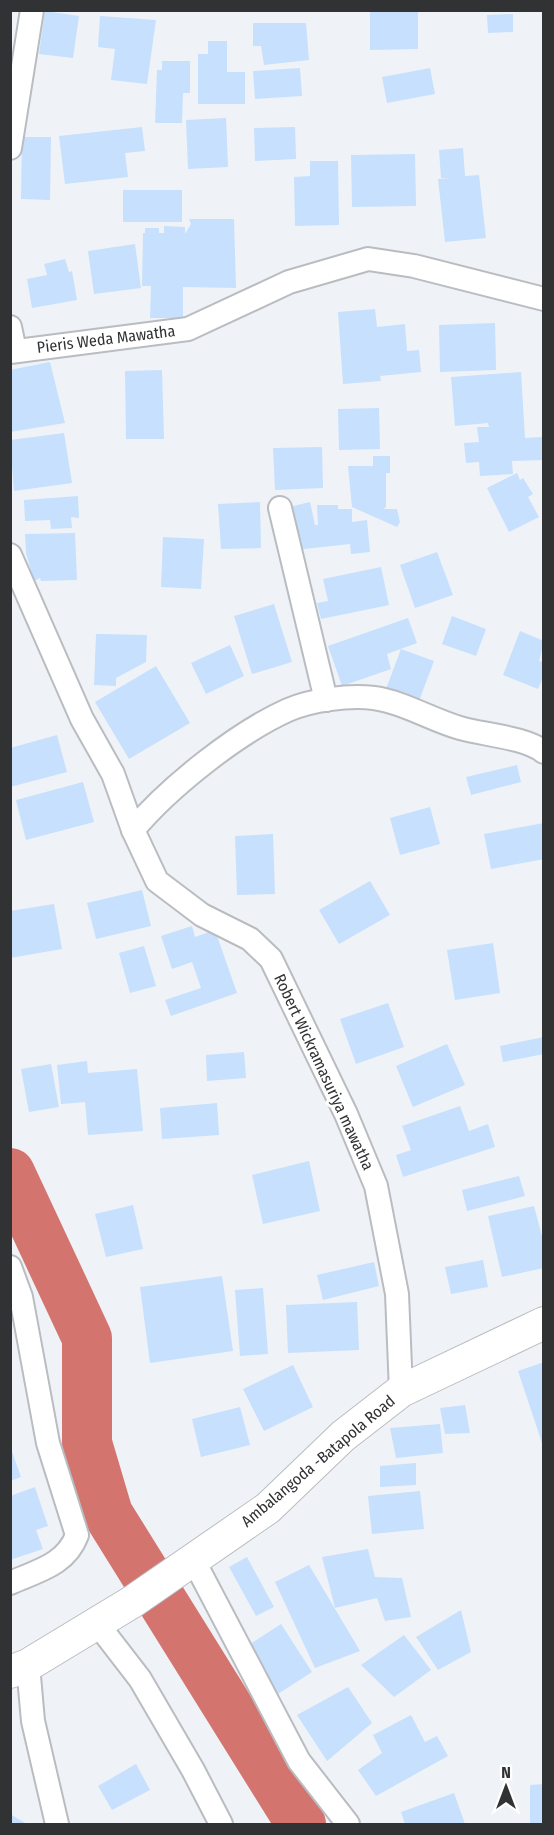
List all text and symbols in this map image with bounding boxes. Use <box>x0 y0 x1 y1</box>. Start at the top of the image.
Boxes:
street label: Pieris Weda Mawatha <box>36 321 176 357</box>
street label: Robert Wickramasuriya mawatha <box>270 971 378 1173</box>
street label: Ambalangoda -Batapola Road <box>237 1391 399 1531</box>
north arrow <box>476 1757 536 1817</box>
text: N <box>501 1763 511 1782</box>

